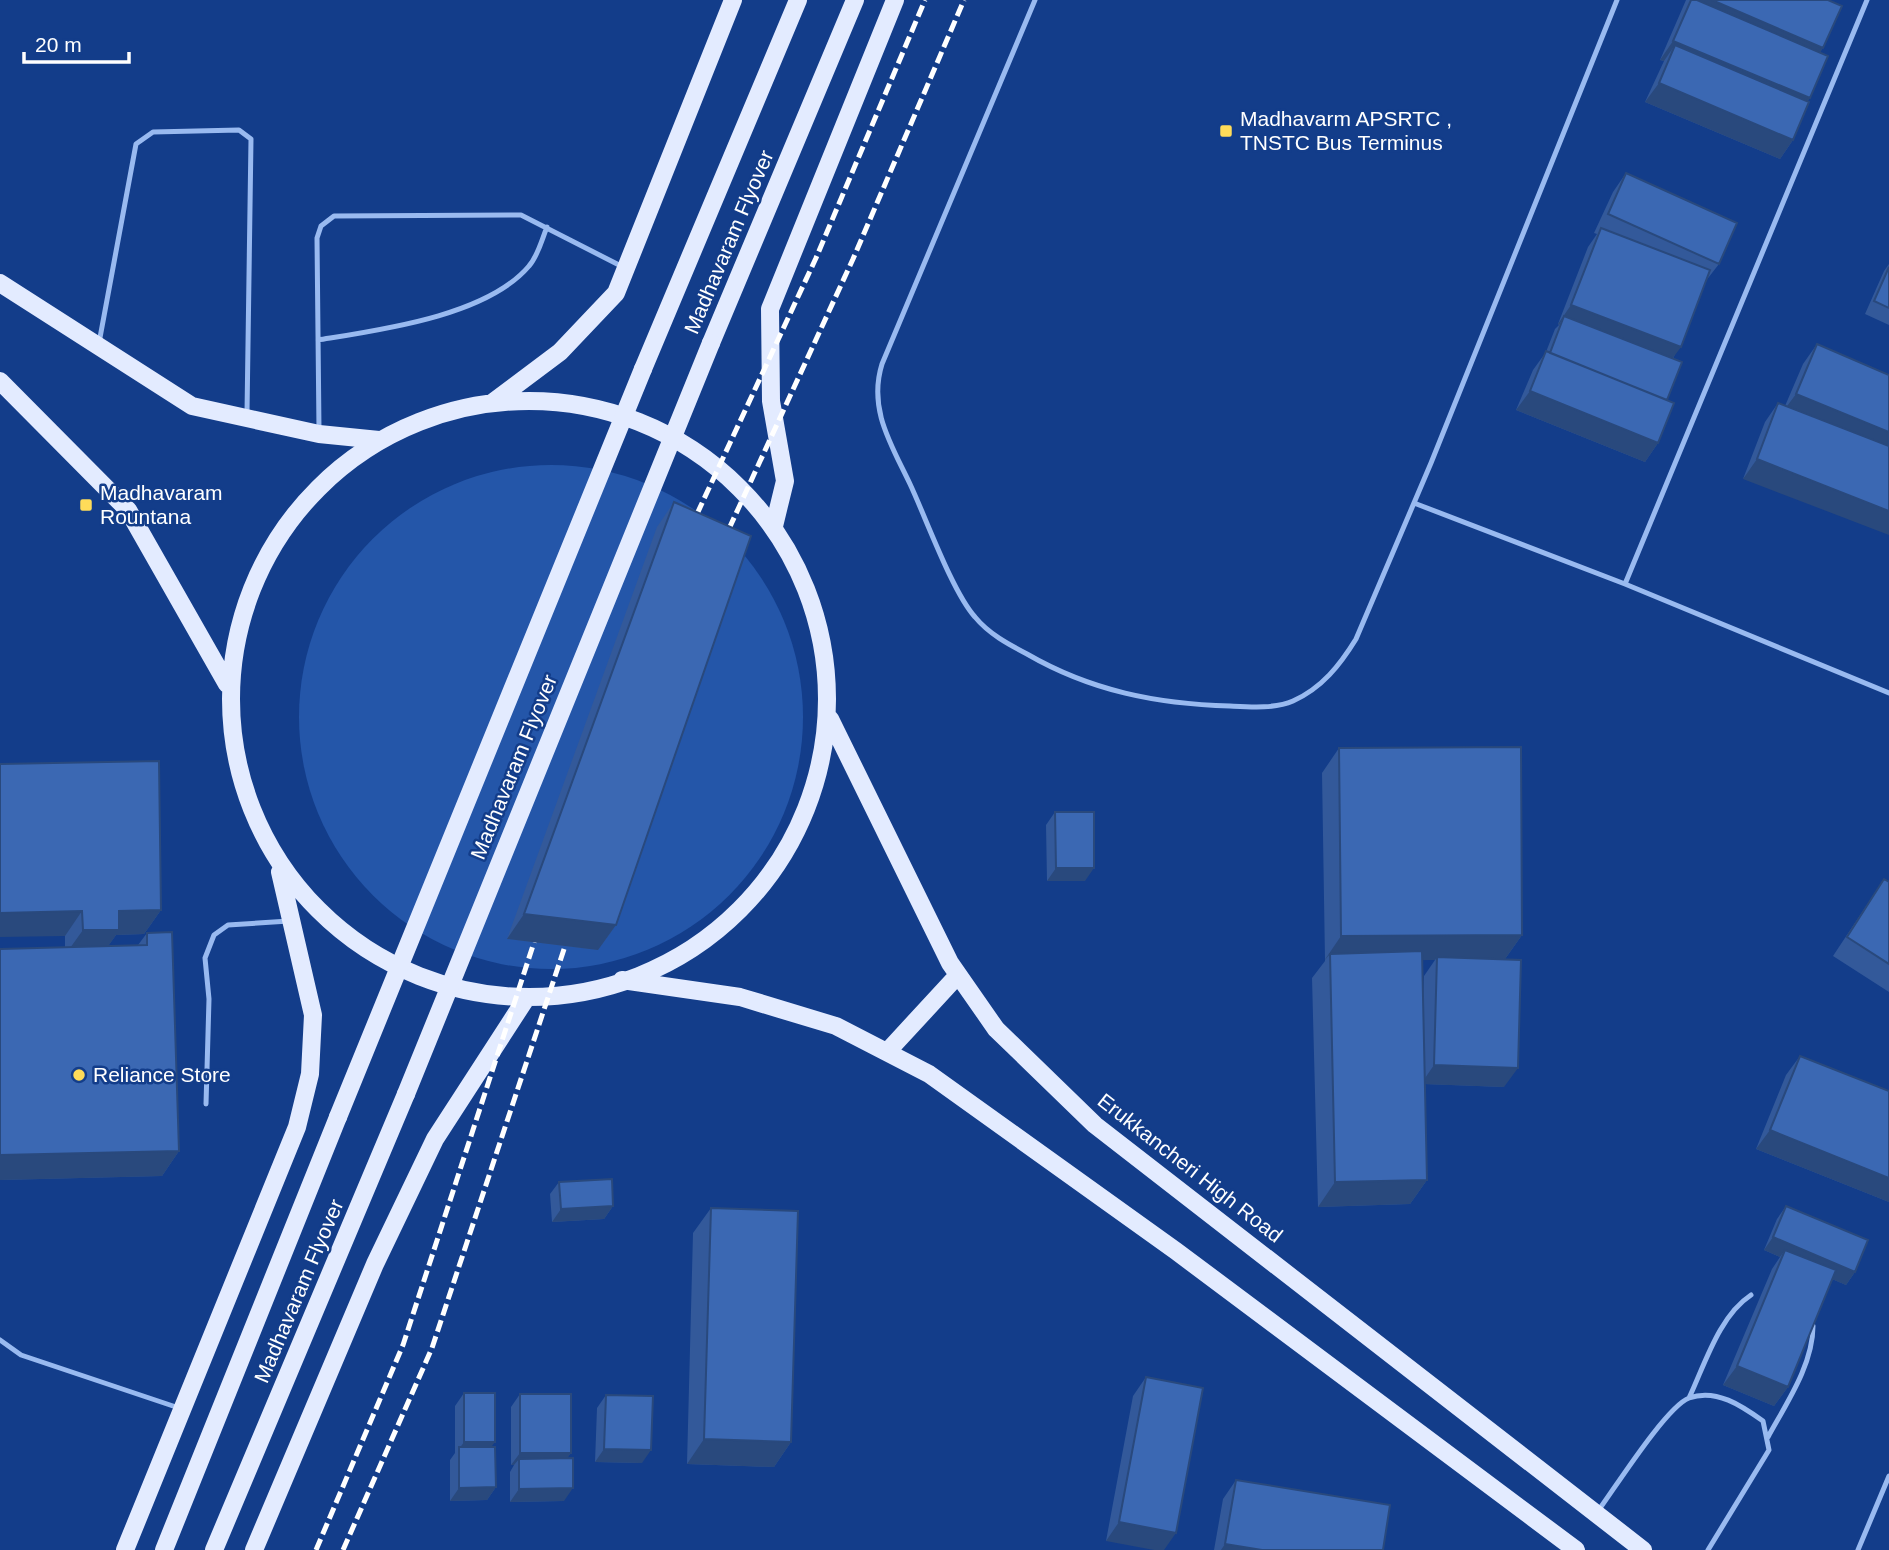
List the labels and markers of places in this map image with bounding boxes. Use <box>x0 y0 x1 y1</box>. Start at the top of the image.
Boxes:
place label: Madhavarm APSRTC , TNSTC Bus Terminus <box>1240 107 1452 154</box>
marker: Madhavarm APSRTC , TNSTC Bus Terminus <box>1218 123 1234 139</box>
place label: Madhavaram Rountana <box>100 481 223 528</box>
marker: Madhavaram Rountana <box>78 497 94 513</box>
place label: Reliance Store <box>93 1063 231 1086</box>
marker: Reliance Store <box>71 1067 87 1083</box>

